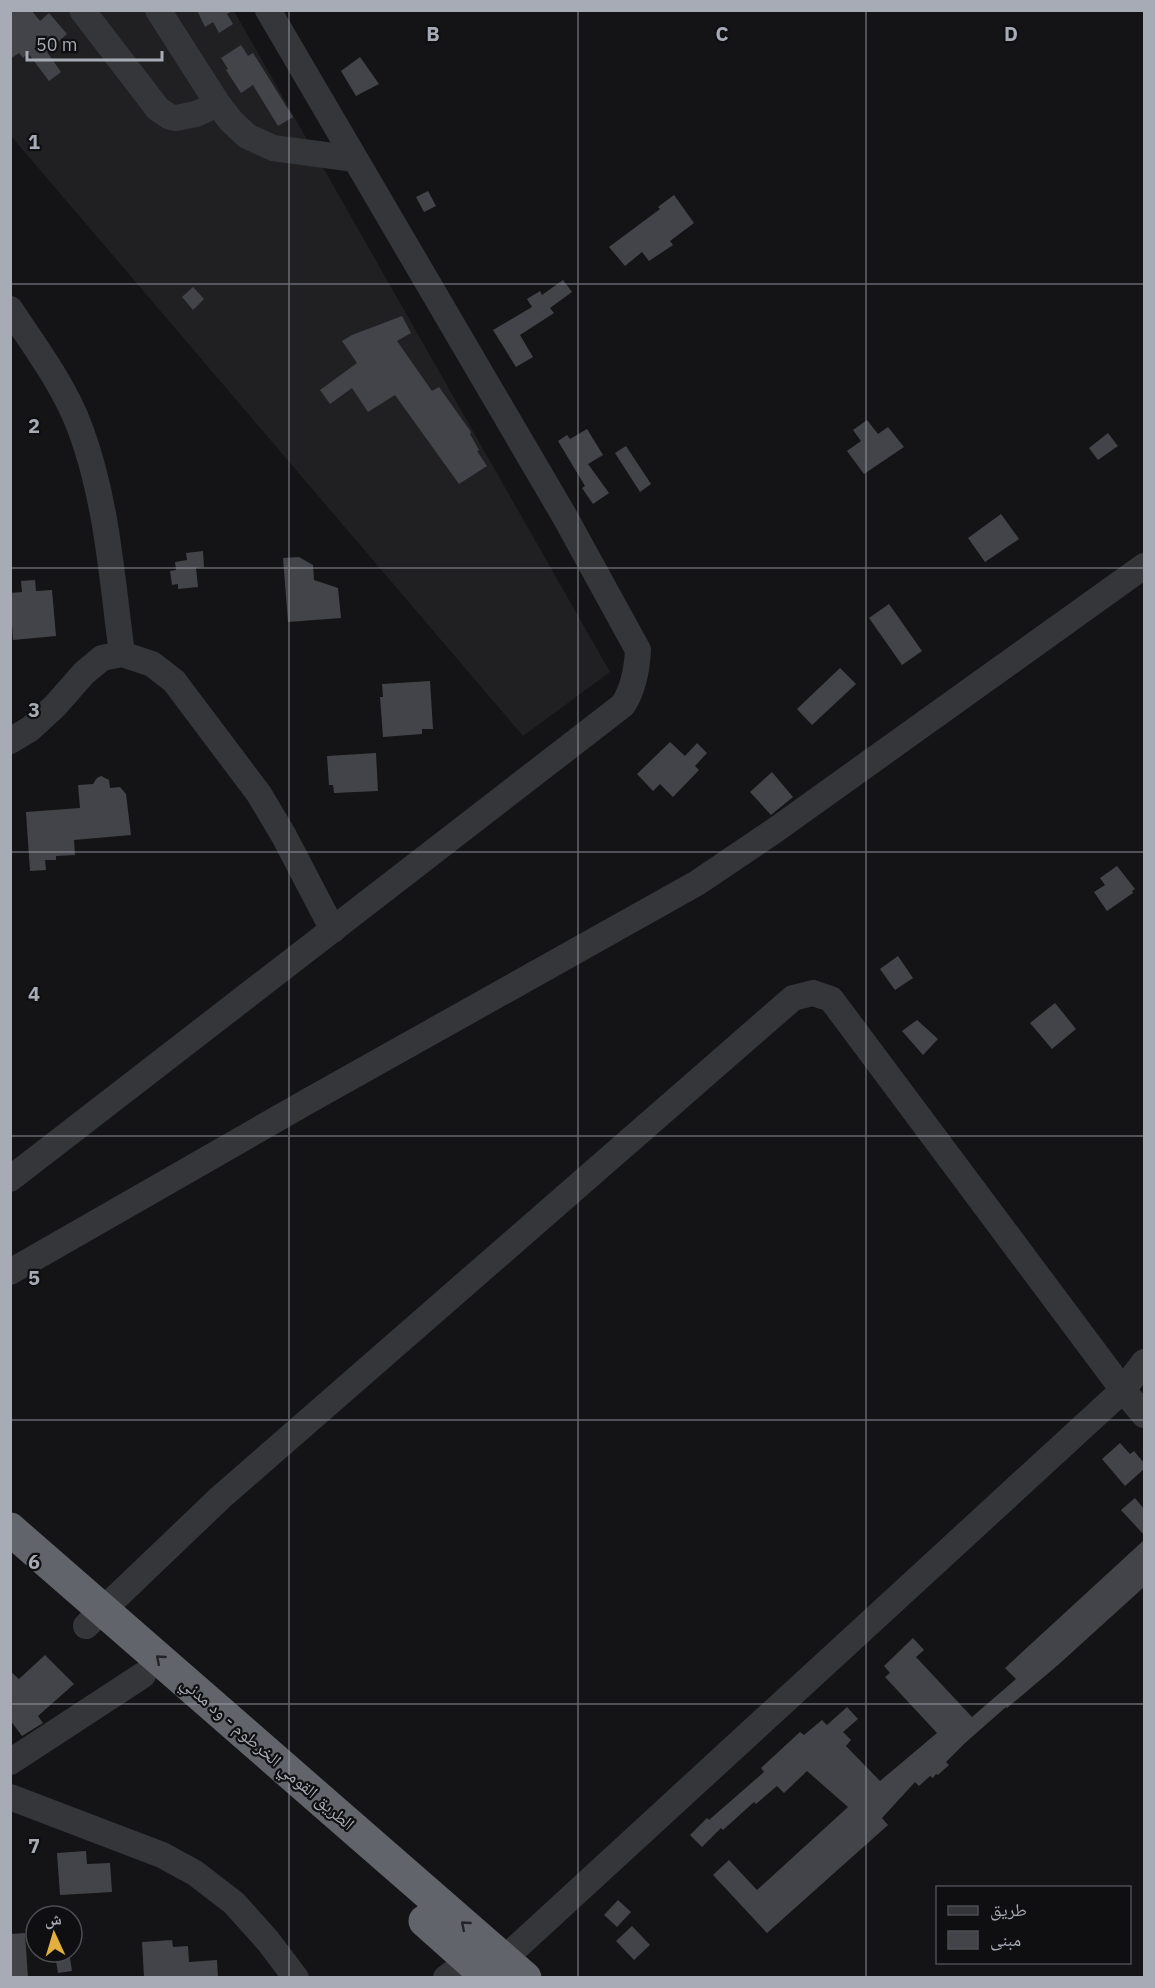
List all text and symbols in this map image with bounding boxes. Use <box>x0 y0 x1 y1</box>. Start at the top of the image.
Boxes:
text: B <box>426 20 440 47</box>
text: C <box>715 20 729 47</box>
text: D <box>1004 20 1018 47</box>
scale bar <box>27 24 162 62</box>
text: 50 m <box>36 33 78 56</box>
text: 1 <box>28 128 40 155</box>
text: 2 <box>28 412 40 439</box>
text: 3 <box>28 696 40 723</box>
text: 4 <box>28 980 40 1007</box>
text: 5 <box>28 1264 40 1291</box>
text: 6 <box>28 1548 40 1575</box>
one-way arrow <box>156 1655 167 1666</box>
street label: الطريق القومي الخرطوم - ود مدني <box>174 1671 360 1838</box>
text: 7 <box>28 1832 40 1859</box>
legend <box>936 1886 1131 1964</box>
text: طريق <box>990 1898 1027 1921</box>
north arrow <box>24 1904 84 1964</box>
text: ش <box>44 1908 62 1930</box>
one-way arrow <box>461 1921 472 1932</box>
text: مبنى <box>990 1928 1021 1951</box>

